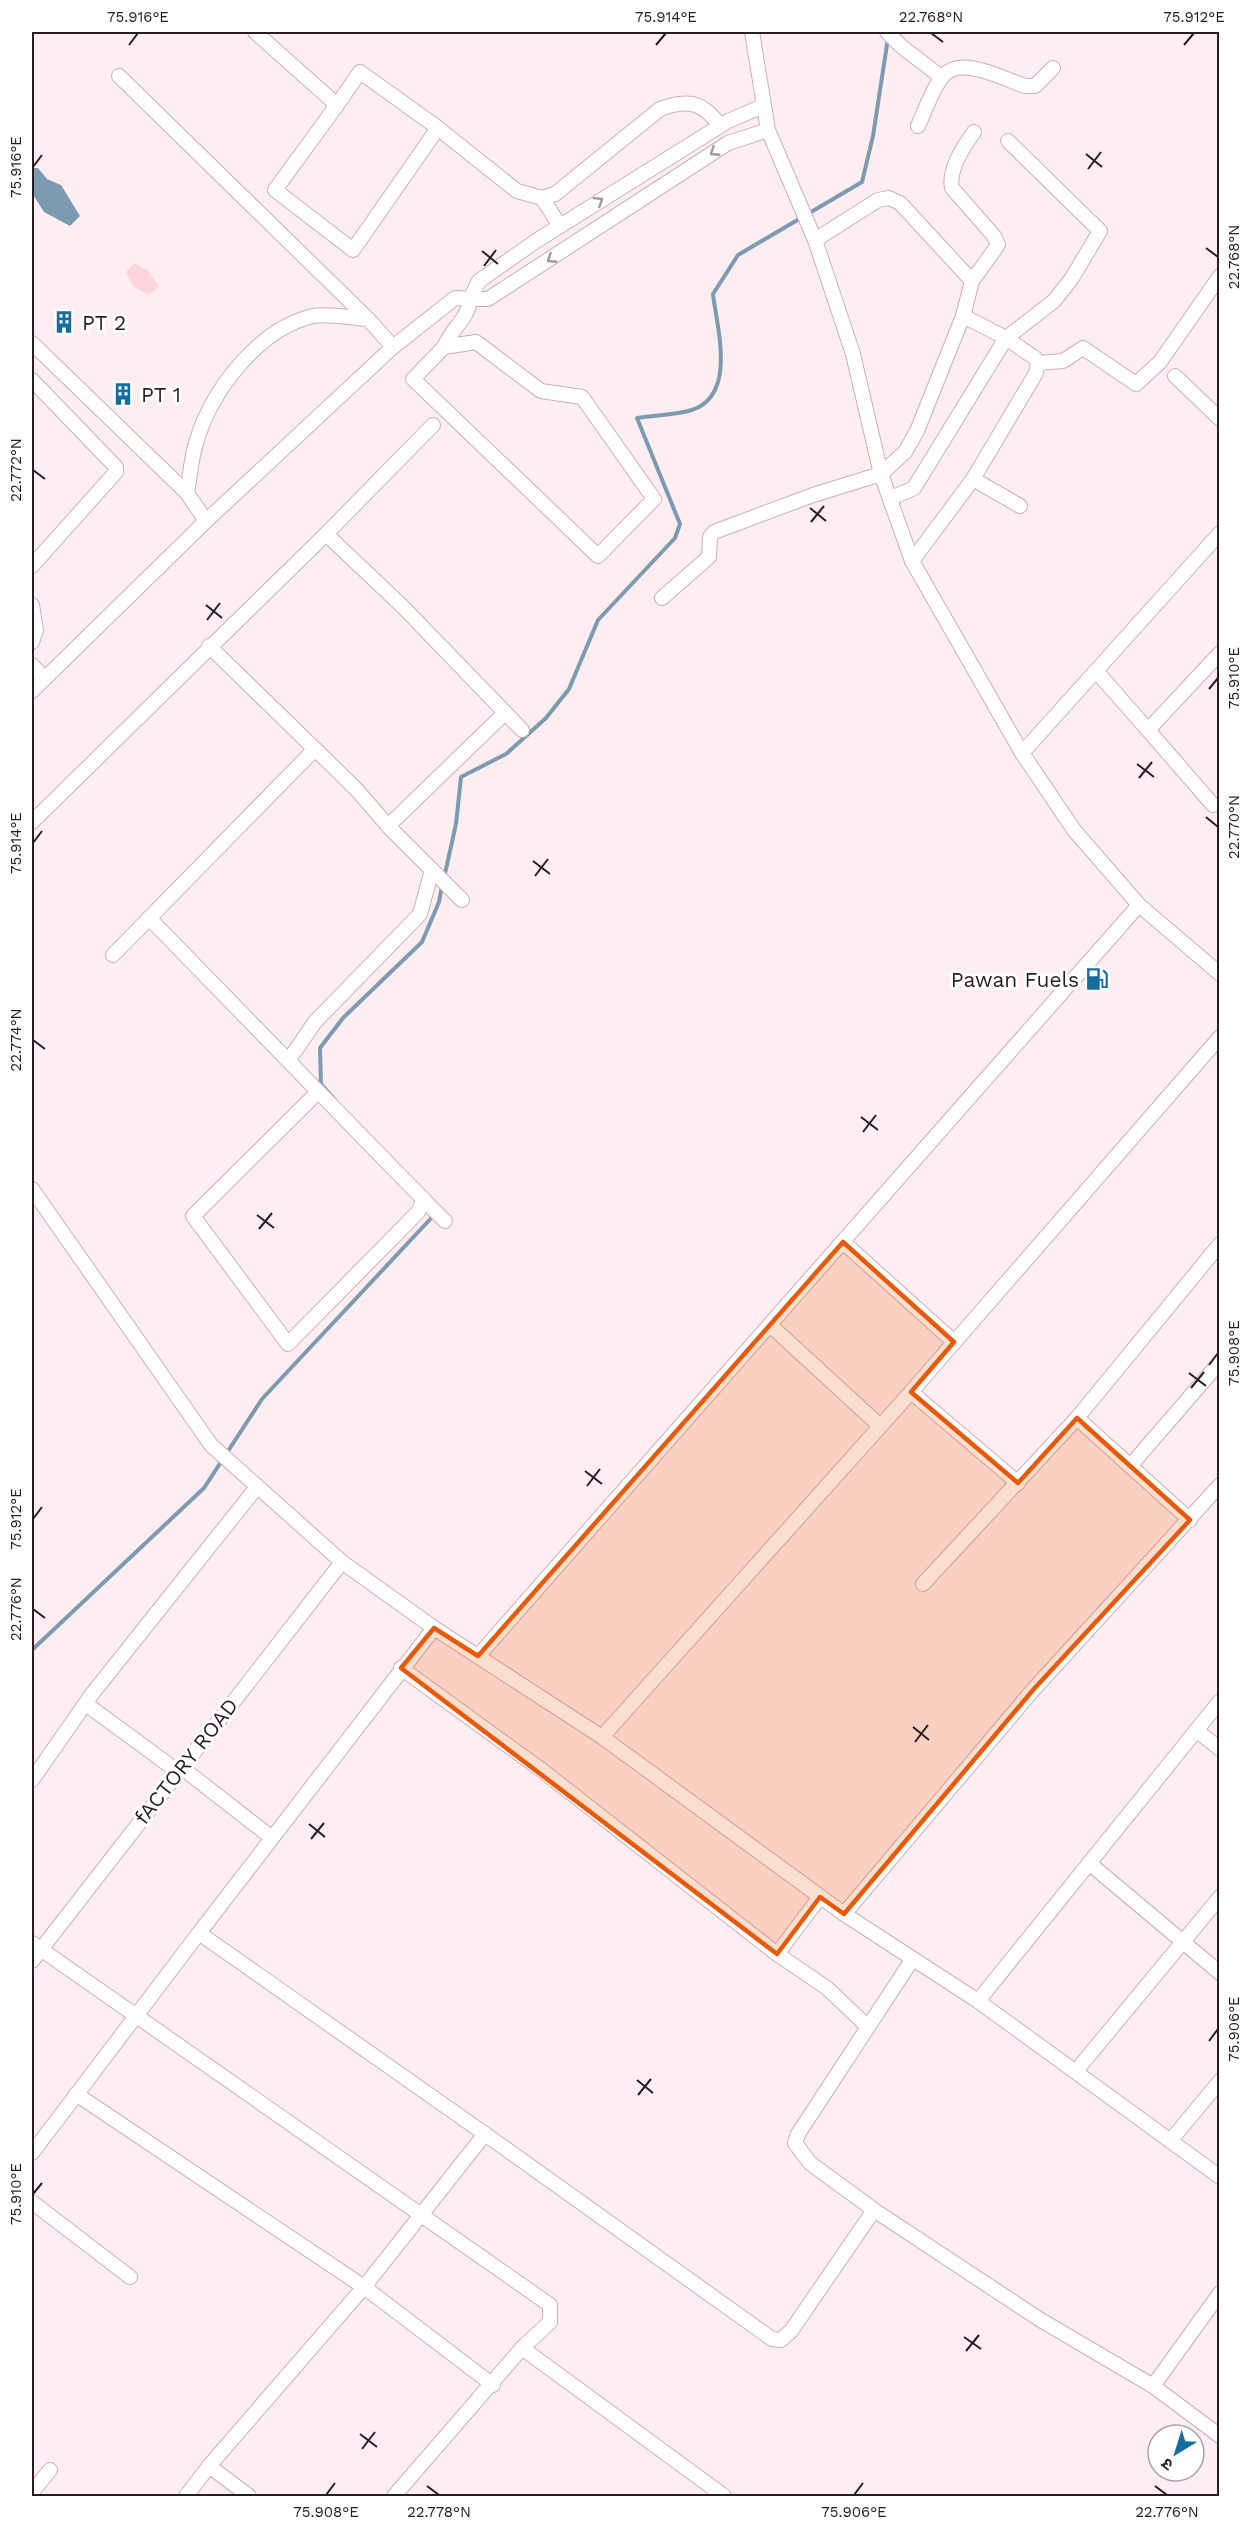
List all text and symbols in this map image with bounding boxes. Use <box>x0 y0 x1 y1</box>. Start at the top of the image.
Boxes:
text: 75.916°E <box>107 8 169 26</box>
text: 75.914°E <box>635 8 697 26</box>
text: 22.768°N <box>899 8 963 26</box>
text: 75.912°E <box>1163 8 1225 26</box>
text: 75.916°E <box>7 136 25 198</box>
one-way arrow <box>710 145 721 156</box>
one-way arrow <box>593 197 603 209</box>
text: 22.768°N <box>1225 225 1243 289</box>
one-way arrow <box>547 251 557 263</box>
building icon: PT 2 <box>51 309 77 335</box>
place label: PT 2 <box>82 310 126 335</box>
building icon: PT 1 <box>110 381 136 407</box>
place label: PT 1 <box>141 382 181 407</box>
text: 22.772°N <box>7 438 25 502</box>
text: 75.910°E <box>1225 647 1243 709</box>
text: 22.770°N <box>1225 795 1243 859</box>
text: 75.914°E <box>7 812 25 874</box>
fuel station icon: Pawan Fuels <box>1084 966 1110 992</box>
place label: Pawan Fuels <box>951 967 1079 992</box>
text: 22.774°N <box>7 1008 25 1072</box>
text: 75.908°E <box>1225 1320 1243 1386</box>
text: 75.912°E <box>7 1488 25 1550</box>
text: 22.776°N <box>7 1577 25 1641</box>
street label: fACTORY ROAD <box>129 1693 243 1829</box>
text: 75.906°E <box>1225 1996 1243 2062</box>
text: 75.910°E <box>7 2163 25 2225</box>
north arrow <box>1146 2423 1206 2483</box>
text: उ <box>1157 2454 1177 2475</box>
text: 75.908°E <box>293 2503 359 2521</box>
text: 22.778°N <box>407 2503 471 2521</box>
text: 75.906°E <box>821 2503 887 2521</box>
text: 22.776°N <box>1135 2503 1199 2521</box>

